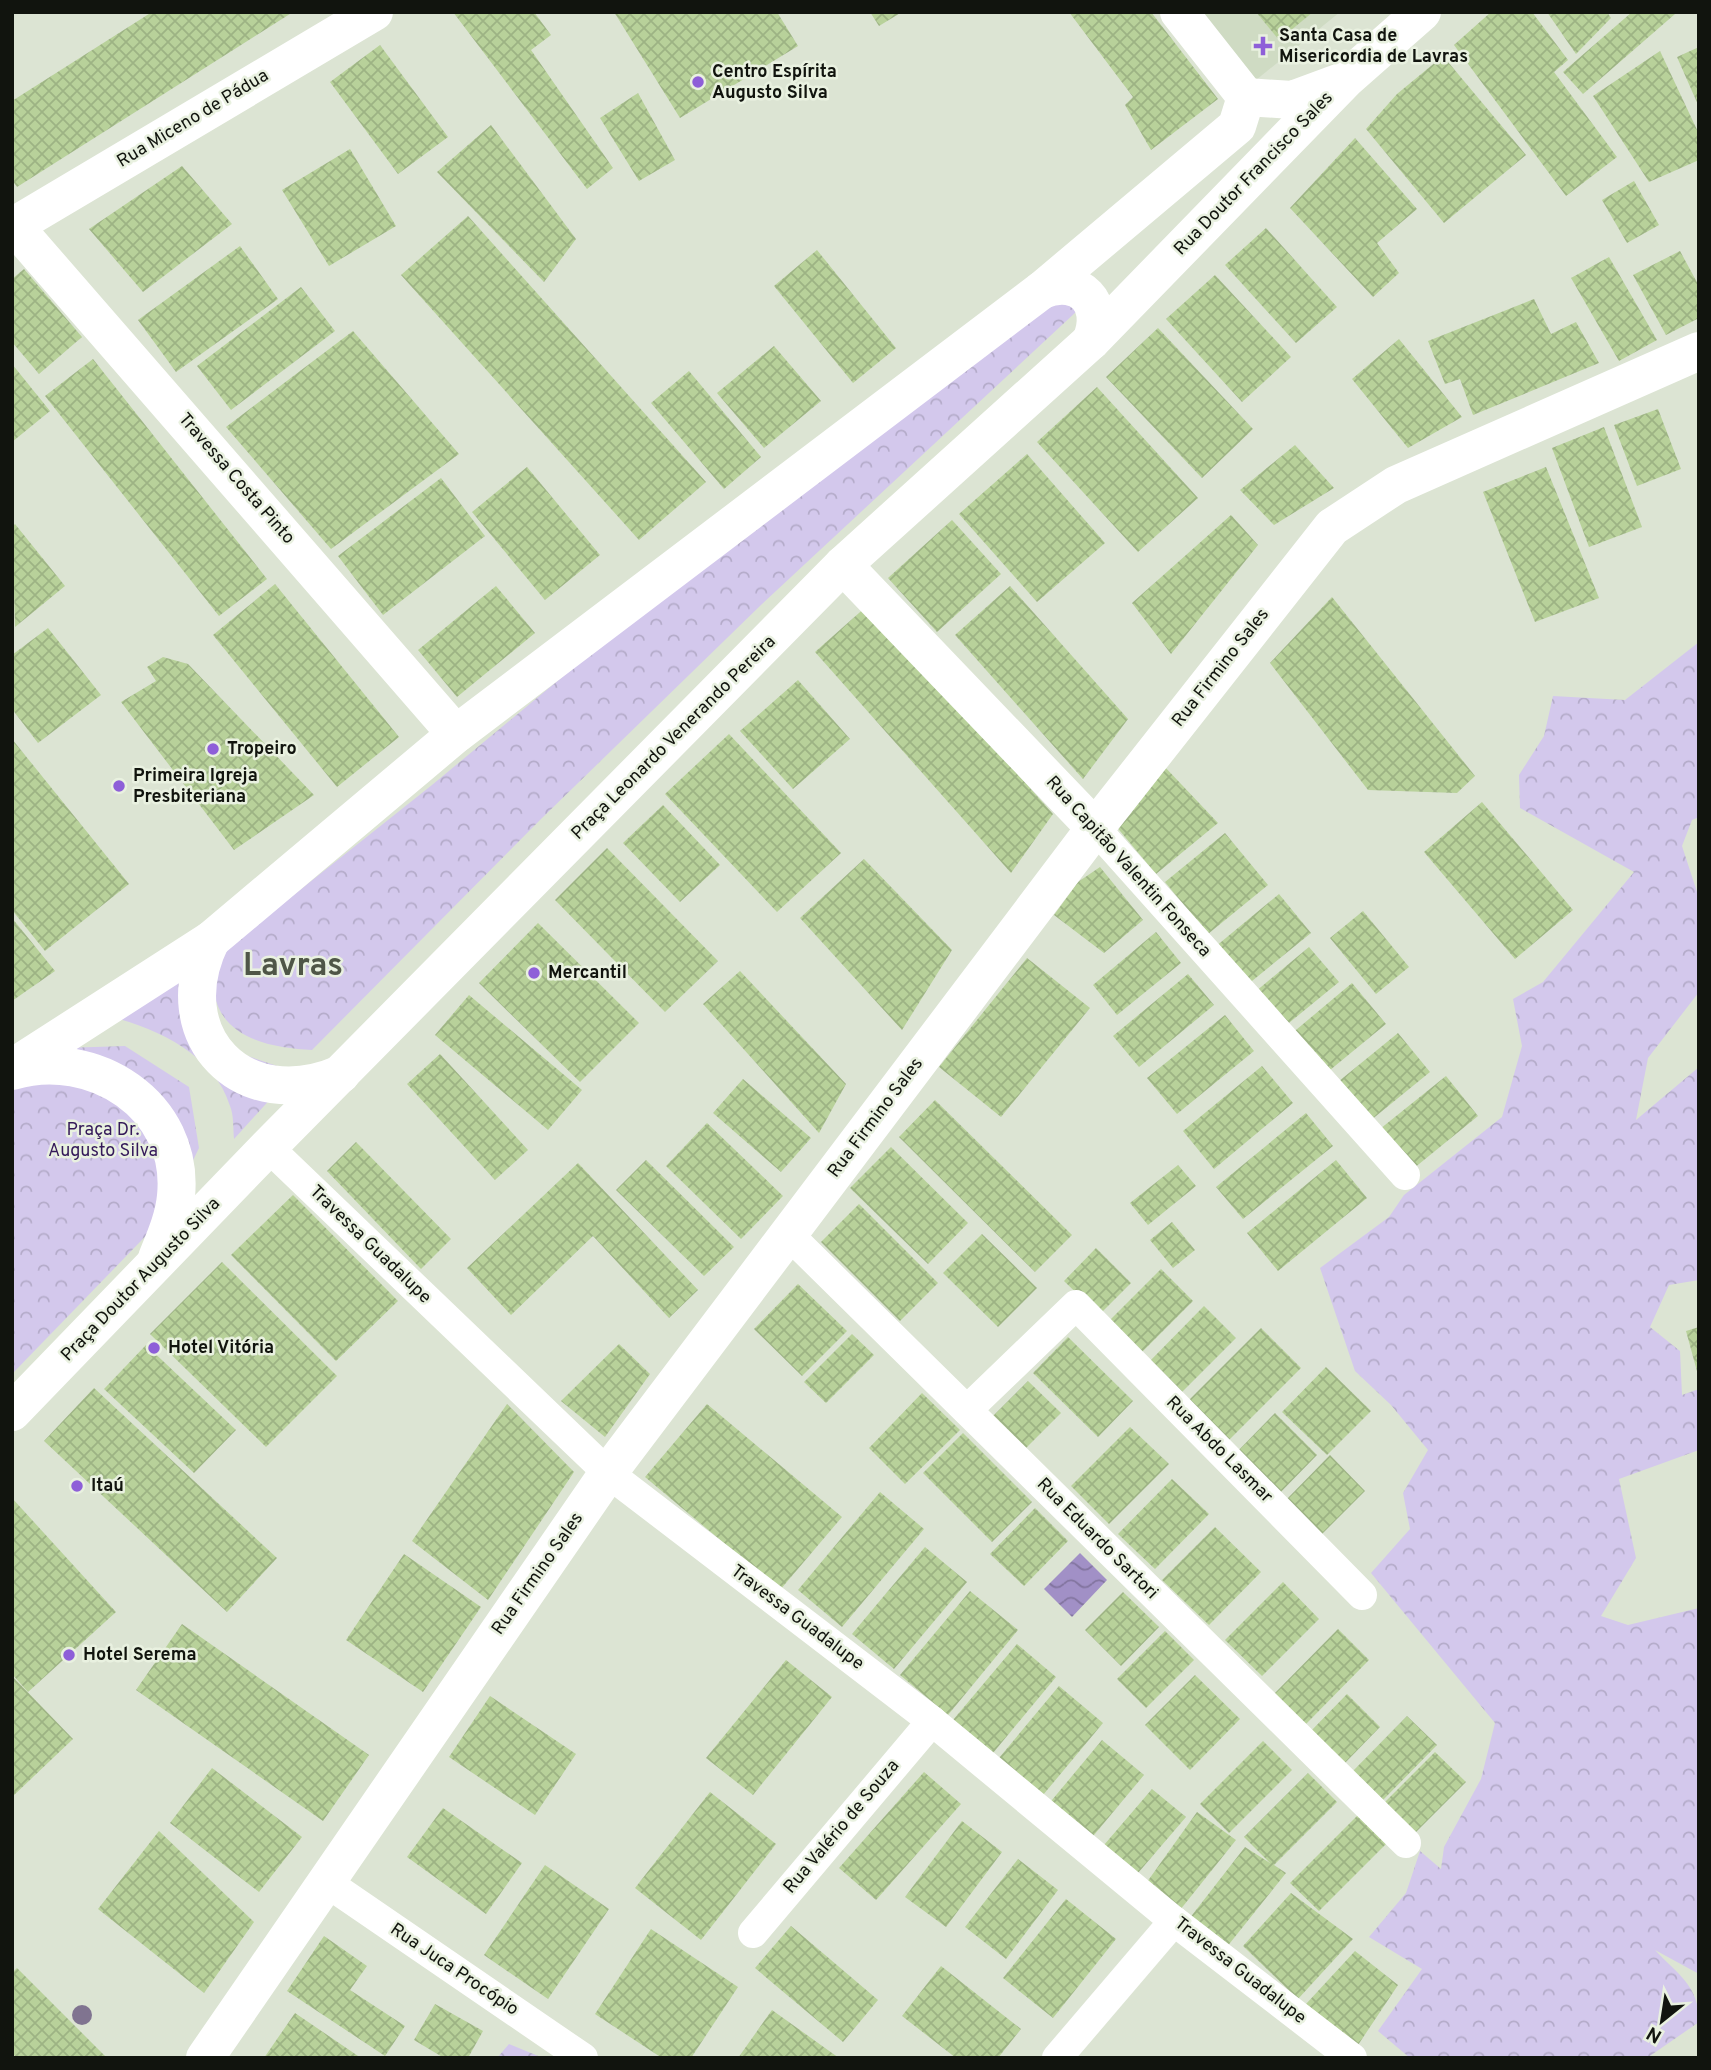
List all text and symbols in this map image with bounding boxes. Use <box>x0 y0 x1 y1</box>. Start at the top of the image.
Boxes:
place label: Santa Casa de Misericordia de Lavras <box>1279 25 1468 69</box>
marker: Santa Casa de Misericordia de Lavras <box>1253 36 1273 56</box>
place label: Centro Espírita Augusto Silva <box>712 61 837 105</box>
street label: Rua Miceno de Pádua <box>113 65 273 173</box>
marker: Centro Espírita Augusto Silva <box>690 74 706 90</box>
street label: Rua Doutor Francisco Sales <box>1170 87 1338 261</box>
street label: Travessa Costa Pinto <box>173 409 299 549</box>
street label: Rua Firmino Sales <box>1167 604 1275 732</box>
street label: Praça Leonardo Venerando Pereira <box>567 631 781 845</box>
place label: Tropeiro <box>227 738 297 761</box>
marker: Tropeiro <box>205 741 221 757</box>
place label: Primeira Igreja Presbiteriana <box>133 765 258 809</box>
street label: Rua Capitão Valentin Fonseca <box>1040 771 1216 963</box>
marker: Primeira Igreja Presbiteriana <box>111 778 127 794</box>
district label: Lavras <box>243 947 343 987</box>
place label: Mercantil <box>548 962 627 985</box>
marker: Mercantil <box>526 965 542 981</box>
street label: Rua Firmino Sales <box>823 1053 929 1183</box>
park label: Praça Dr. Augusto Silva <box>48 1119 158 1163</box>
street label: Travessa Guadalupe <box>304 1181 436 1309</box>
street label: Praça Doutor Augusto Silva <box>56 1193 226 1367</box>
place label: Hotel Vitória <box>168 1337 274 1360</box>
marker: Hotel Vitória <box>146 1340 162 1356</box>
street label: Rua Abdo Lasmar <box>1161 1392 1277 1508</box>
street label: Rua Eduardo Sartori <box>1031 1473 1163 1605</box>
place label: Itaú <box>91 1475 124 1498</box>
marker: Itaú <box>69 1478 85 1494</box>
street label: Rua Firmino Sales <box>487 1508 589 1640</box>
street label: Travessa Guadalupe <box>726 1560 868 1676</box>
place label: Hotel Serema <box>83 1644 197 1667</box>
marker: Hotel Serema <box>61 1647 77 1663</box>
street label: Rua Valério de Souza <box>779 1755 905 1899</box>
street label: Travessa Guadalupe <box>1169 1912 1311 2030</box>
street label: Rua Juca Procópio <box>385 1918 523 2022</box>
north arrow <box>1627 1986 1697 2056</box>
text: N <box>1643 2020 1666 2048</box>

